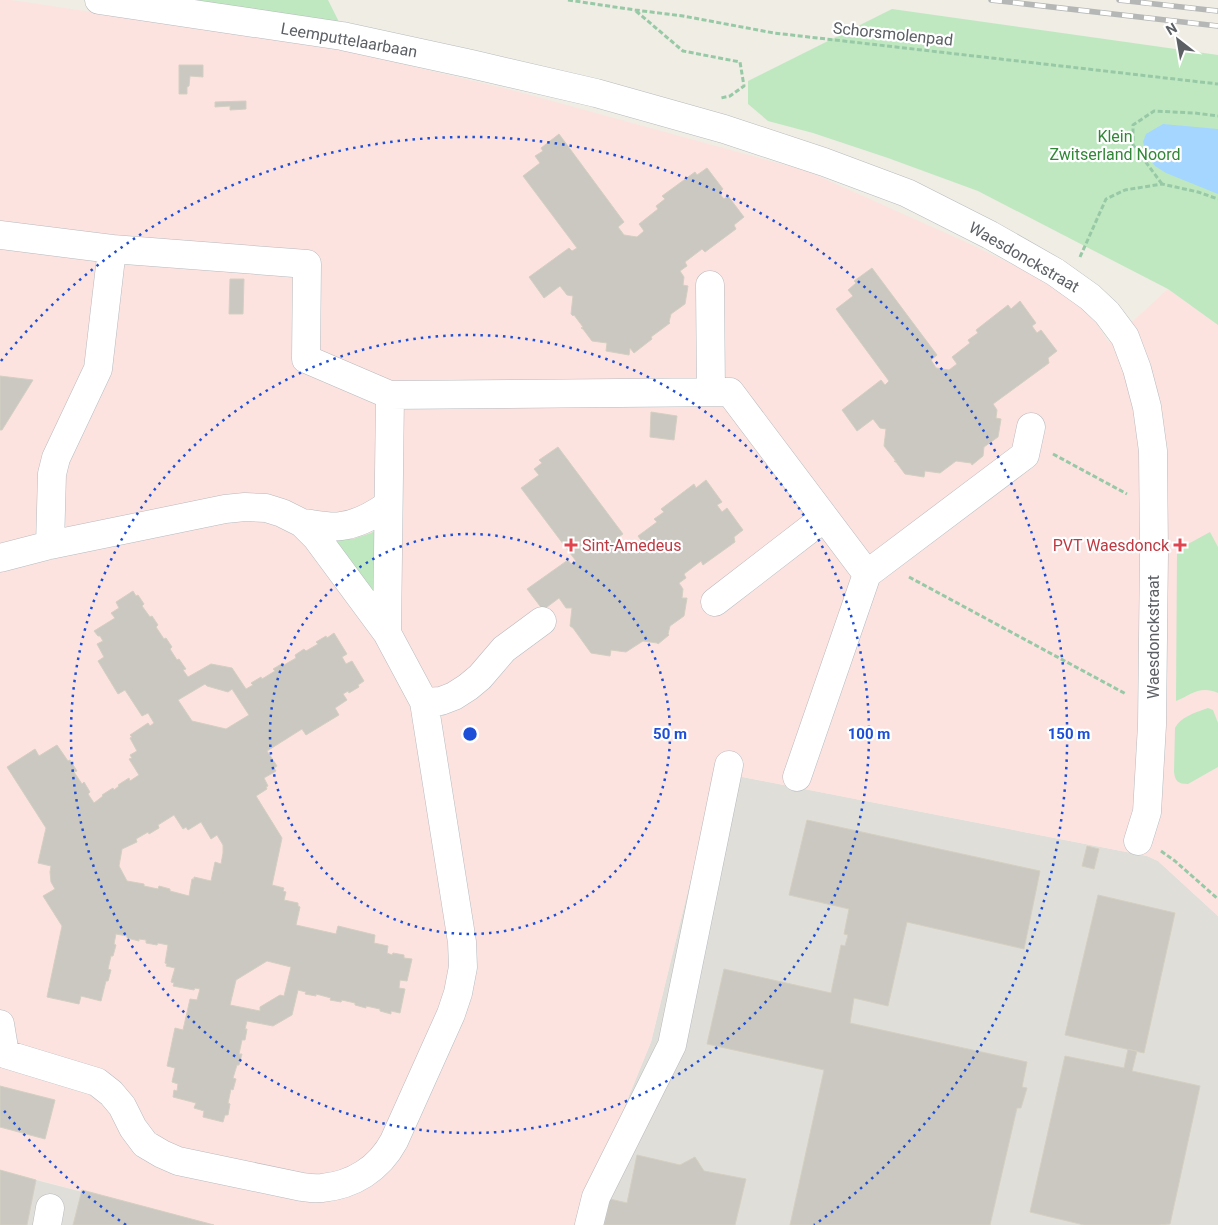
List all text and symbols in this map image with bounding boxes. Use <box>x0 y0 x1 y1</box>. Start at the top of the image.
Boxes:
north arrow <box>1153 15 1203 65</box>
street label: Schorsmolenpad <box>832 18 954 50</box>
street label: Leemputtelaarbaan <box>279 19 419 61</box>
text: N <box>1163 19 1180 38</box>
park label: Klein Zwitserland Noord <box>1049 127 1181 164</box>
street label: Waesdonckstraat <box>966 218 1082 296</box>
place label: Sint-Amedeus <box>582 536 681 555</box>
place label: PVT Waesdonck <box>1053 536 1170 555</box>
marker: Sint-Amedeus <box>564 538 578 552</box>
marker: PVT Waesdonck <box>1173 538 1187 552</box>
street label: Waesdonckstraat <box>1144 575 1163 699</box>
centre of rings <box>461 725 479 743</box>
text: 50 m <box>653 725 687 743</box>
text: 100 m <box>848 725 890 743</box>
text: 150 m <box>1048 725 1090 743</box>

